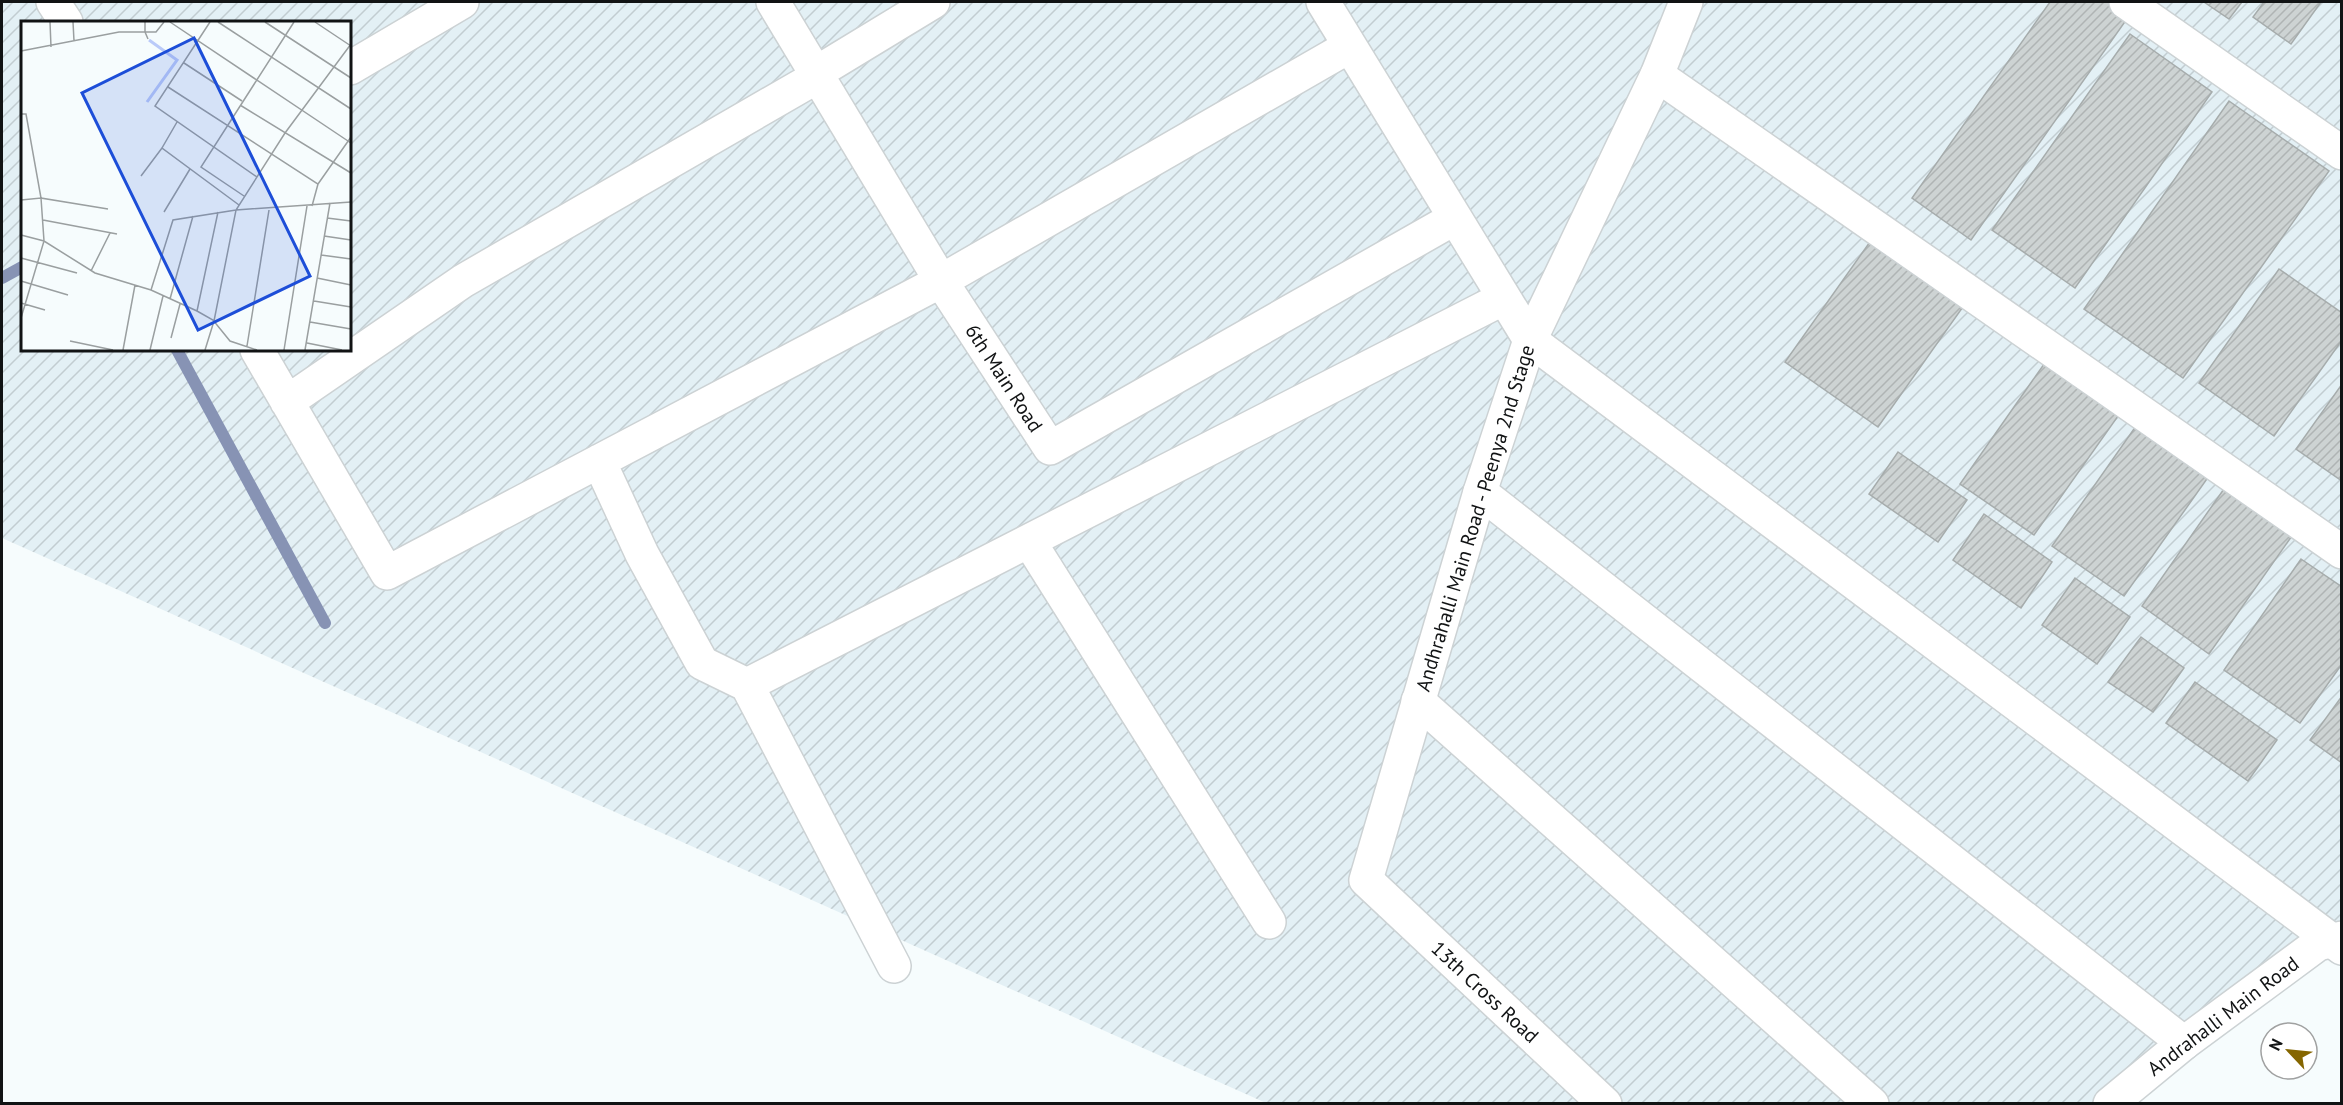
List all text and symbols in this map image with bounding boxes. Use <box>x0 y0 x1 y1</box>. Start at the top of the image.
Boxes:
inset map <box>21 21 351 351</box>
street label: 6th Main Road <box>959 319 1049 437</box>
street label: Andhrahalli Main Road - Peenya 2nd Stage <box>1410 342 1540 694</box>
street label: 13th Cross Road <box>1426 935 1544 1049</box>
street label: Andrahalli Main Road <box>2142 951 2304 1081</box>
north arrow <box>2259 1021 2319 1081</box>
text: N <box>2264 1035 2287 1054</box>

